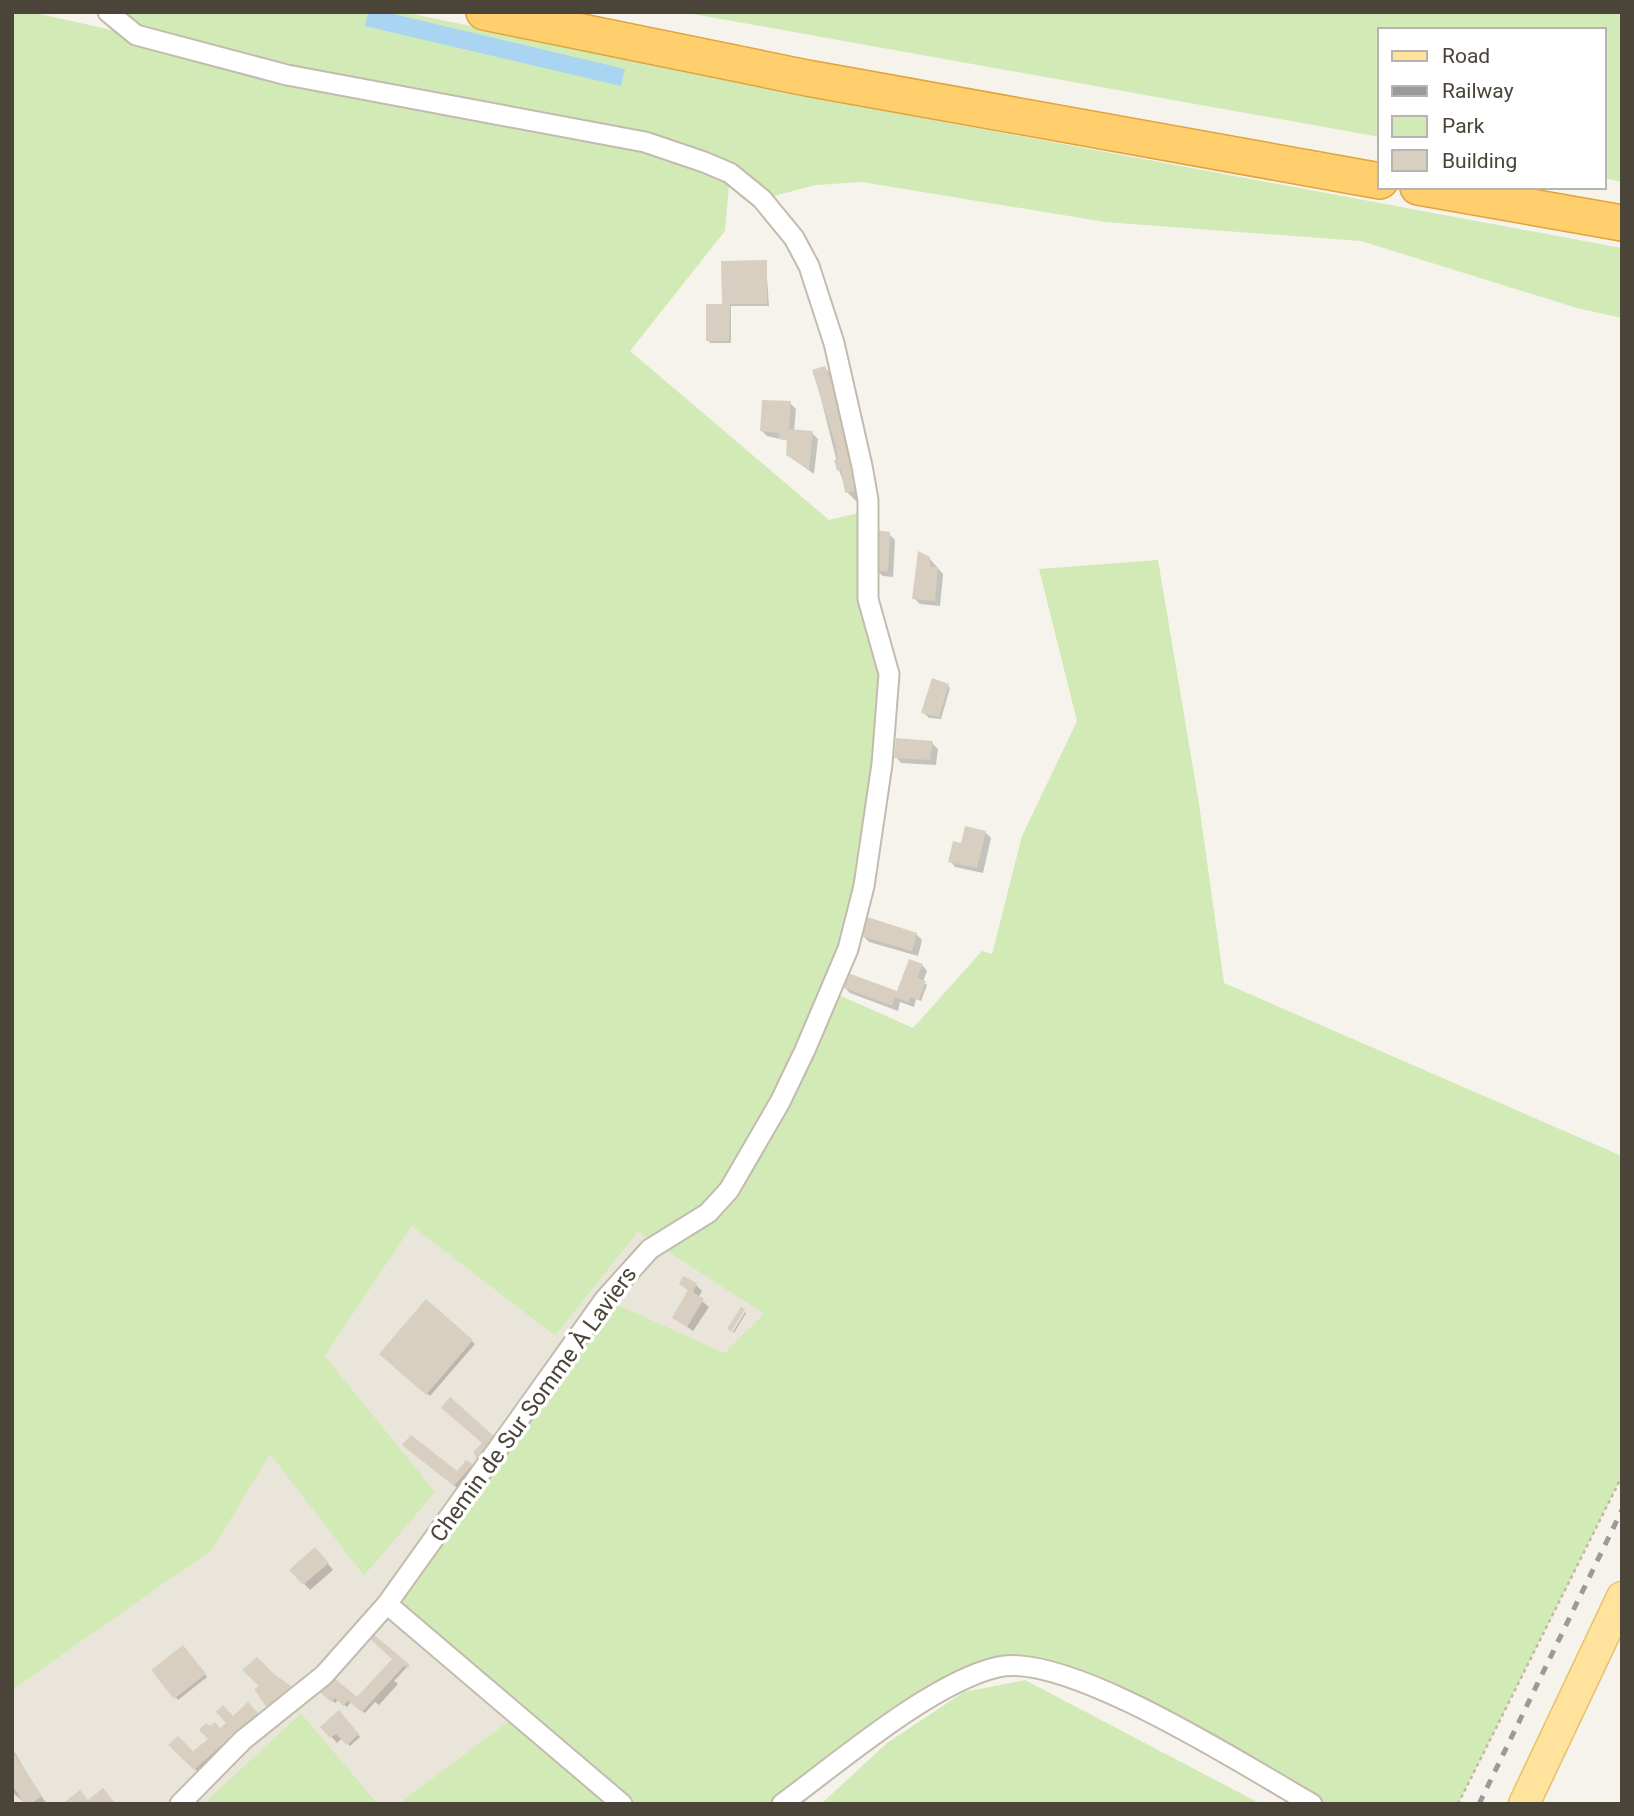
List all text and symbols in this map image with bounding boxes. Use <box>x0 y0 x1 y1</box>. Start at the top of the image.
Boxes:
legend <box>1378 28 1606 189</box>
text: Road <box>1442 44 1490 68</box>
text: Railway <box>1442 79 1514 103</box>
text: Park <box>1442 114 1485 138</box>
text: Building <box>1442 149 1517 173</box>
street label: Chemin de Sur Somme À Laviers <box>424 1261 642 1547</box>

